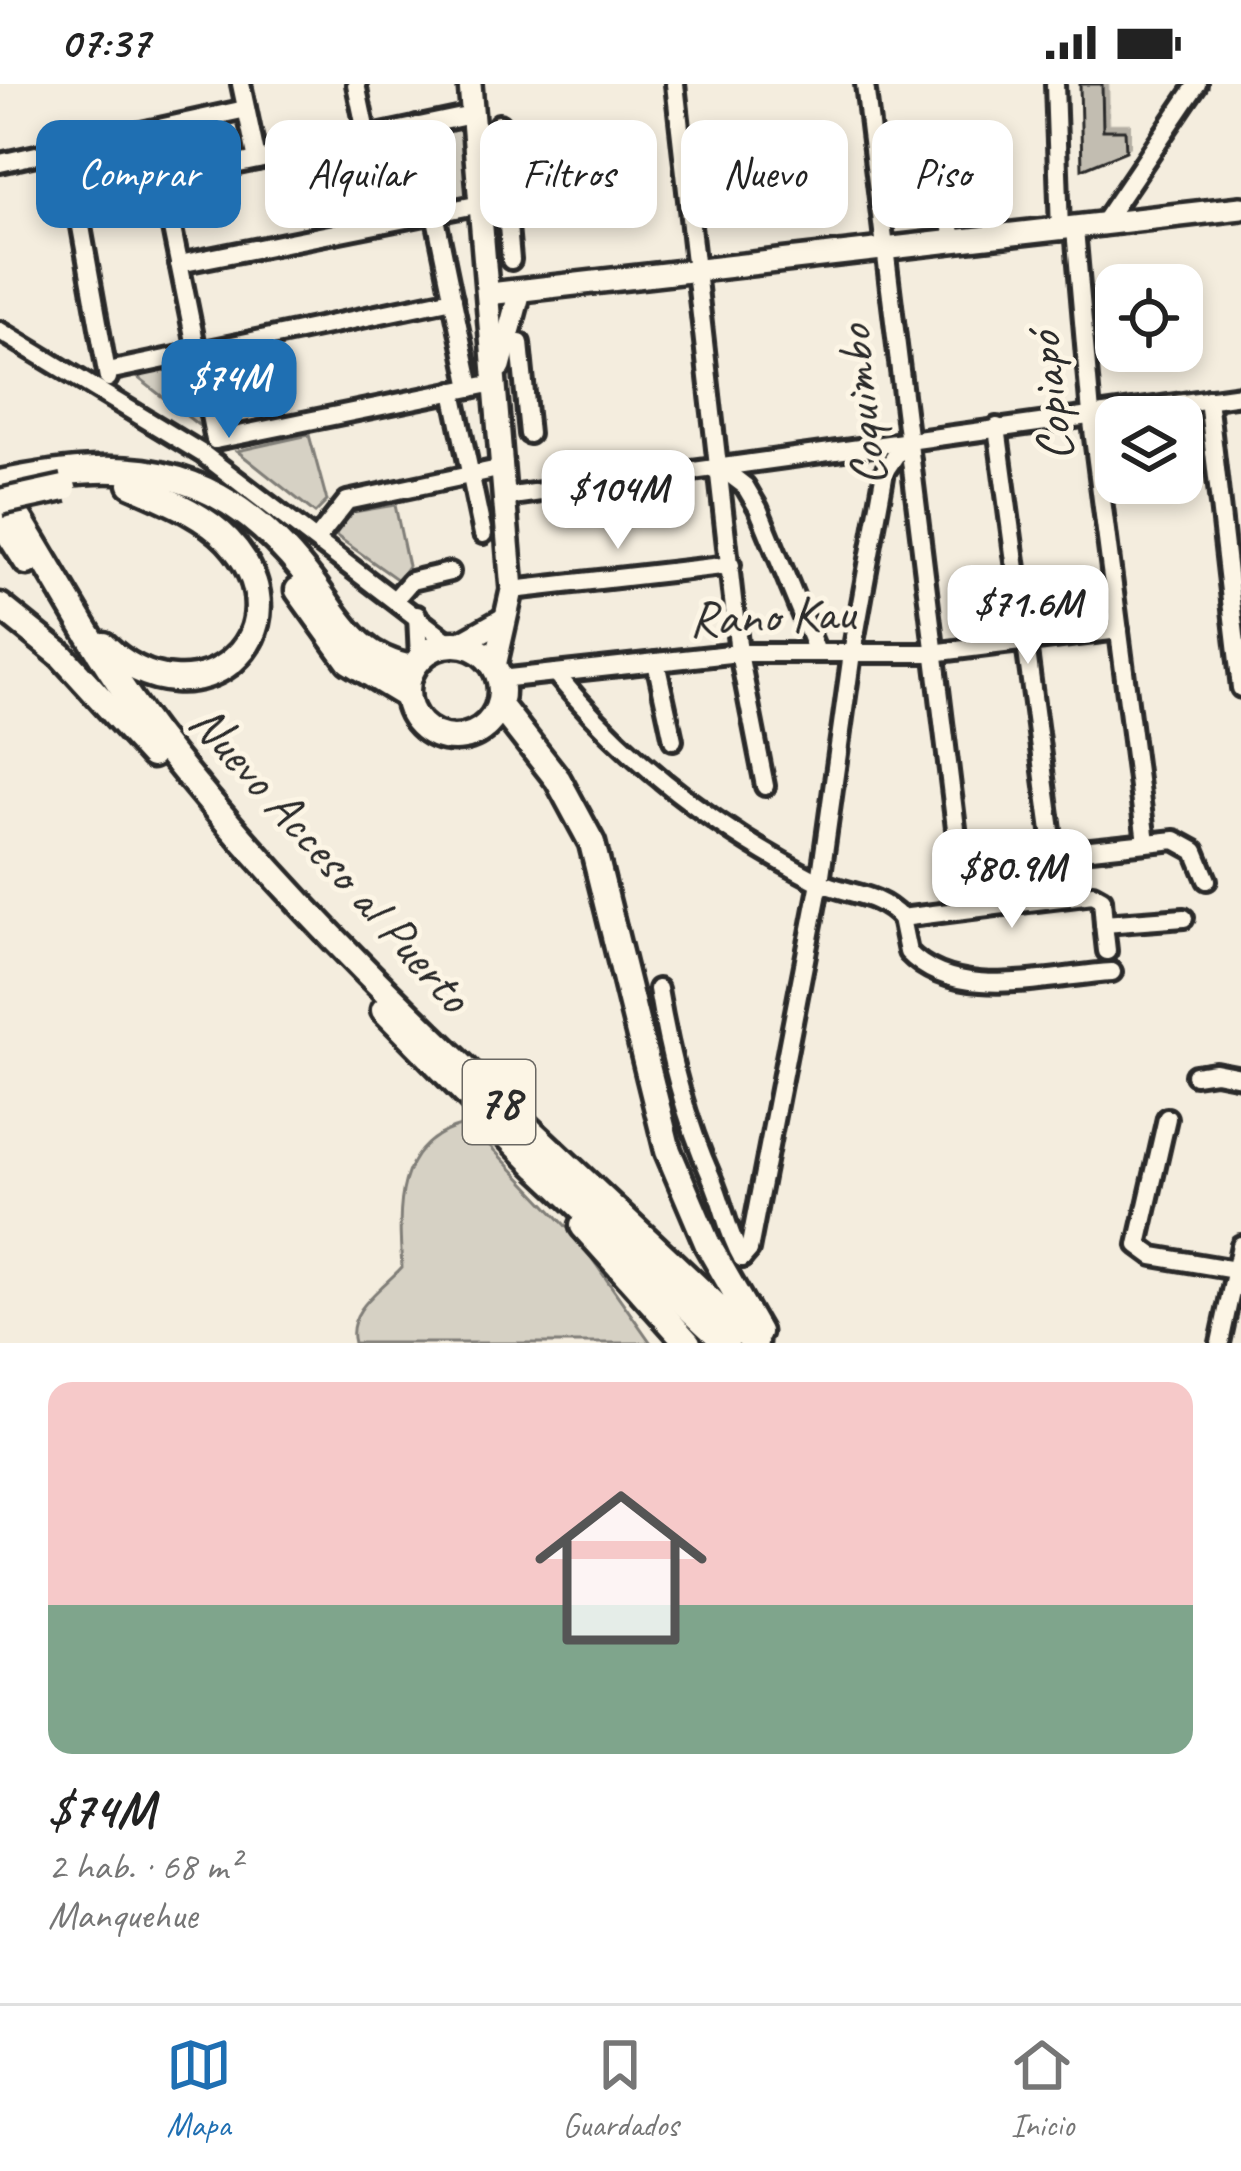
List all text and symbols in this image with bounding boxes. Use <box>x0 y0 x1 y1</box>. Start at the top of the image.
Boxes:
text: 07:37 <box>60 14 150 71</box>
chip: Comprar <box>36 120 241 228</box>
chip: Alquilar <box>265 120 456 228</box>
chip: Filtros <box>480 120 657 228</box>
chip: Nuevo <box>681 120 848 228</box>
chip: Piso <box>872 120 1013 228</box>
map controls <box>1095 264 1203 504</box>
button: locate <box>1095 264 1203 372</box>
street label: Coquimbo <box>820 320 901 489</box>
street label: Copiapó <box>1010 323 1088 465</box>
pin: $74M <box>158 339 300 441</box>
text: $74M <box>189 353 269 402</box>
button: layers <box>1095 396 1203 504</box>
pin: $104M <box>534 450 702 552</box>
text: $104M <box>569 464 667 513</box>
pin: $71.6M <box>930 565 1126 667</box>
text: $71.6M <box>974 579 1082 628</box>
street label: Rano Kau <box>688 580 859 650</box>
street label: Nuevo Acceso al Puerto <box>176 691 488 1028</box>
pin: $80.9M <box>914 829 1110 931</box>
text: $80.9M <box>959 843 1065 892</box>
road number: 78 <box>463 1060 535 1144</box>
icon: home <box>513 1460 729 1676</box>
text: $74M <box>48 1778 154 1842</box>
text: 2 hab. · 68 m² <box>48 1842 240 1891</box>
text: Manquehue <box>48 1891 197 1940</box>
tab: Mapa <box>166 2032 232 2146</box>
tab: Guardados <box>563 2032 678 2146</box>
tab: Inicio <box>1009 2032 1075 2146</box>

